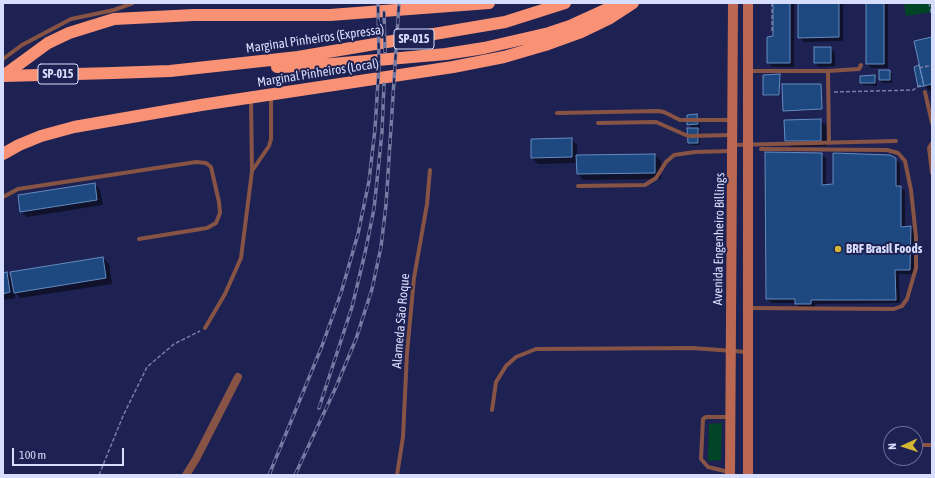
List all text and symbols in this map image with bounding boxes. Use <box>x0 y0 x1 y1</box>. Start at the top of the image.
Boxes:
street label: Marginal Pinheiros (Expressa) <box>245 22 385 56</box>
road number: SP-015 <box>394 29 434 49</box>
street label: Marginal Pinheiros (Local) <box>256 56 380 90</box>
road number: SP-015 <box>38 64 78 84</box>
street label: Avenida Engenheiro Billings <box>710 173 728 305</box>
place label: BRF Brasil Foods <box>846 241 922 257</box>
marker: BRF Brasil Foods <box>833 244 843 254</box>
street label: Alameda São Roque <box>389 273 413 369</box>
north arrow <box>883 426 923 466</box>
scale bar <box>14 440 126 466</box>
text: N <box>886 443 898 450</box>
text: 100 m <box>19 448 46 462</box>

